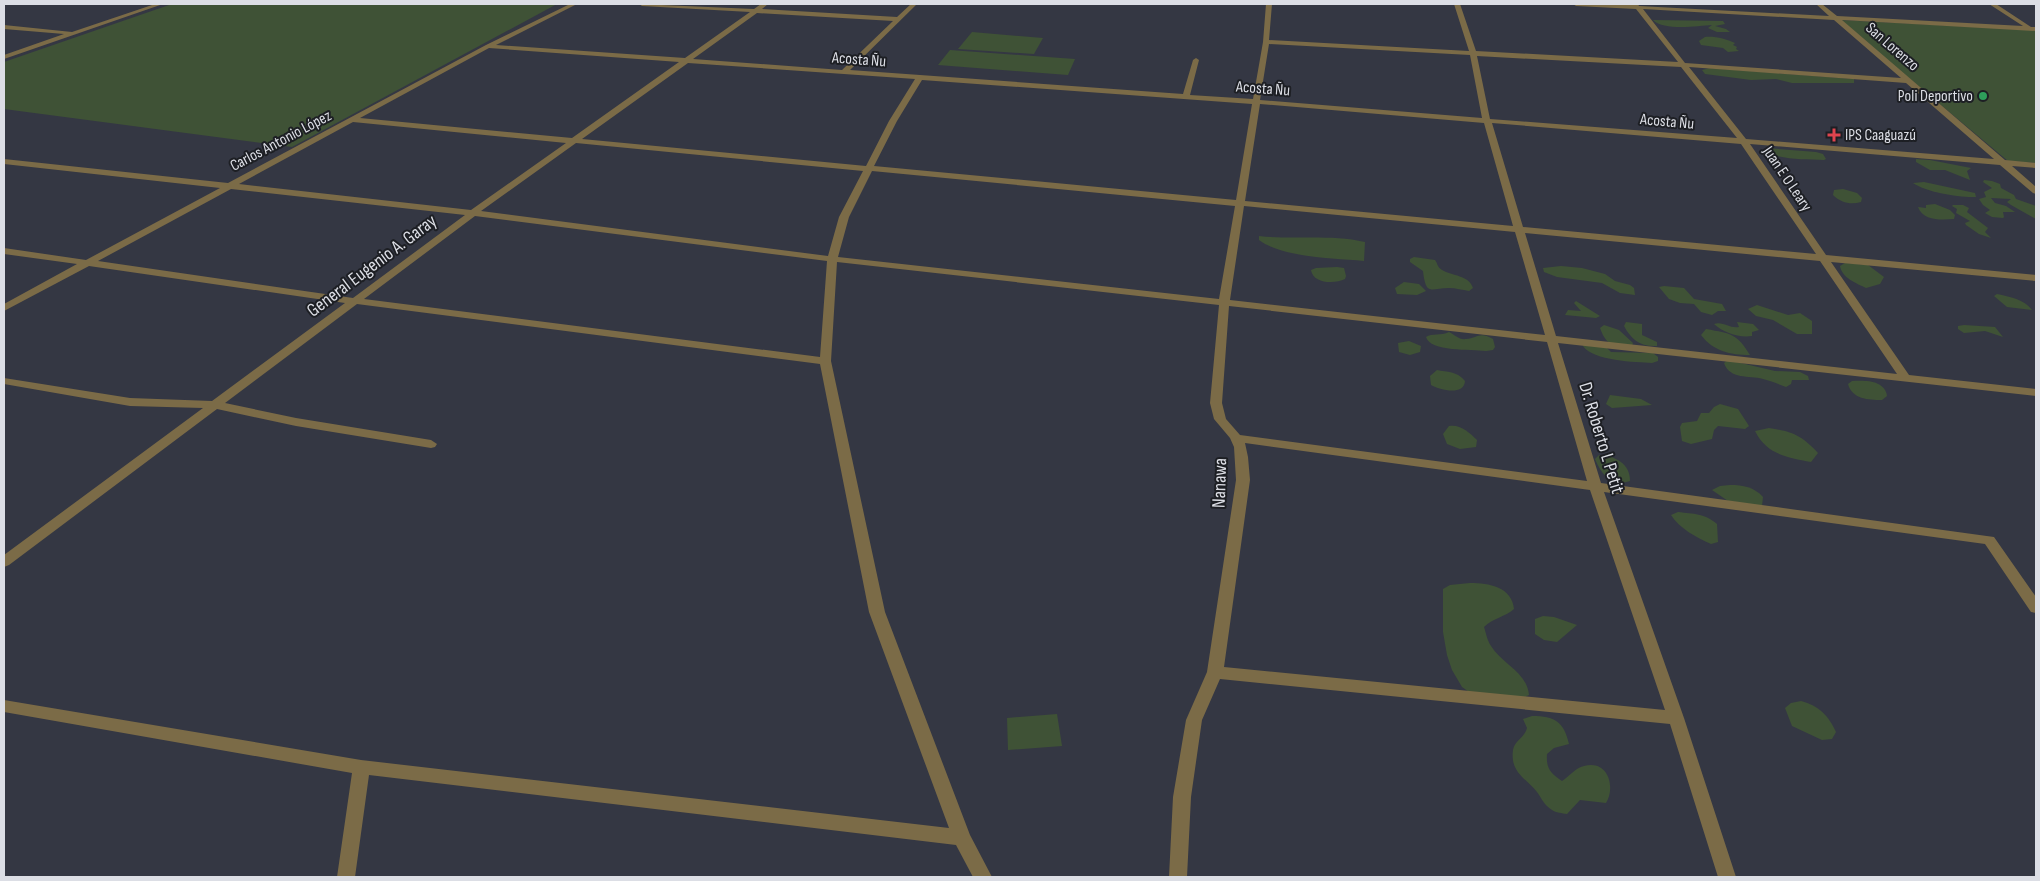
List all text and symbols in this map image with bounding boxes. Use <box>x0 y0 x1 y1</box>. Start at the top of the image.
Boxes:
street label: San Lorenzo <box>1861 19 1923 75</box>
street label: Acosta Ñu <box>830 49 887 71</box>
street label: Acosta Ñu <box>1234 78 1291 100</box>
place label: Poli Deportivo <box>1898 87 1973 106</box>
marker: Poli Deportivo <box>1977 90 1989 102</box>
street label: Carlos Antonio López <box>227 106 335 176</box>
street label: Acosta Ñu <box>1638 110 1695 134</box>
place label: IPS Caaguazú <box>1845 126 1916 145</box>
marker: IPS Caaguazú <box>1827 128 1841 142</box>
street label: Juan E O Leary <box>1758 142 1816 215</box>
street label: General Eugenio A. Garay <box>303 209 442 322</box>
street label: Dr. Roberto L Petit <box>1573 380 1629 497</box>
street label: Nanawa <box>1208 458 1232 508</box>

